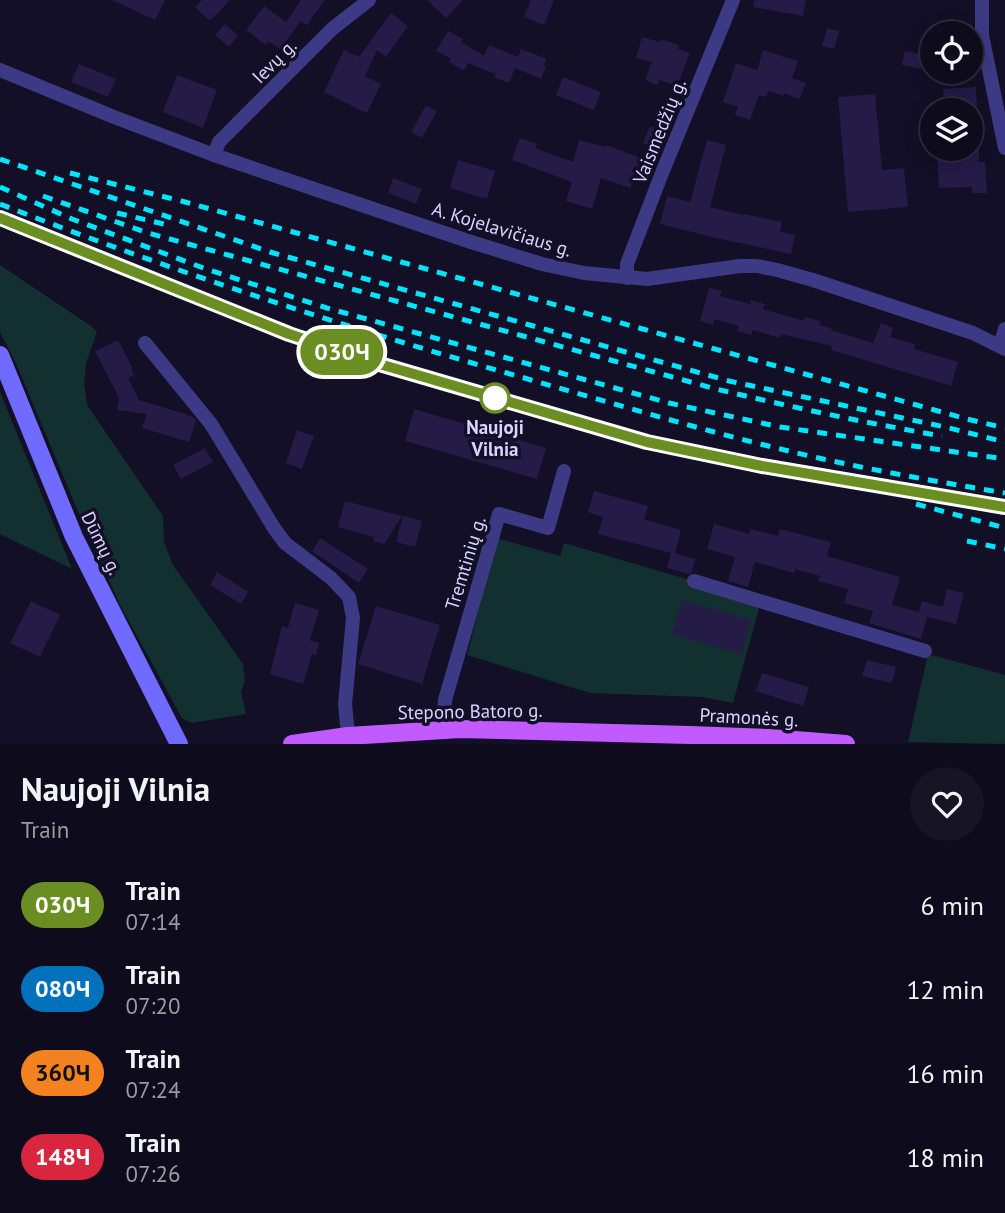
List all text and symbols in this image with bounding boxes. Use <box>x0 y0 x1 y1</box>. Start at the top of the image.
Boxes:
map controls <box>920 21 983 161</box>
button: locate <box>920 21 983 84</box>
street label: Ievų g. <box>247 34 301 88</box>
street label: Vaismedžių g. <box>627 75 691 188</box>
button: layers <box>920 98 983 161</box>
street label: A. Kojelavičiaus g. <box>429 196 575 262</box>
line badge: 030Ч <box>293 329 391 375</box>
text: 030Ч <box>314 336 370 367</box>
marker: Naujoji Vilnia <box>480 383 510 413</box>
place label: Naujoji Vilnia <box>466 415 524 461</box>
street label: Dūmų g. <box>76 507 128 579</box>
street label: Tremtinių g. <box>439 513 491 613</box>
street label: Stepono Batoro g. <box>397 698 543 724</box>
street label: Pramonės g. <box>699 702 799 732</box>
text: Naujoji Vilnia <box>21 767 210 810</box>
button: heart <box>910 767 984 841</box>
text: Train <box>21 815 69 844</box>
text: Train <box>125 874 181 907</box>
text: 030Ч <box>35 889 90 920</box>
text: 6 min <box>921 889 984 922</box>
text: 07:14 <box>125 907 181 936</box>
text: Train <box>125 958 181 991</box>
text: 080Ч <box>35 973 90 1004</box>
text: 12 min <box>906 973 984 1006</box>
text: 07:20 <box>125 991 181 1020</box>
text: Train <box>125 1042 181 1075</box>
text: 360Ч <box>35 1057 90 1088</box>
text: 16 min <box>906 1057 984 1090</box>
text: 07:24 <box>125 1075 181 1104</box>
text: Train <box>125 1126 181 1159</box>
text: 148Ч <box>35 1141 90 1172</box>
text: 18 min <box>906 1141 984 1174</box>
text: 07:26 <box>125 1159 181 1188</box>

